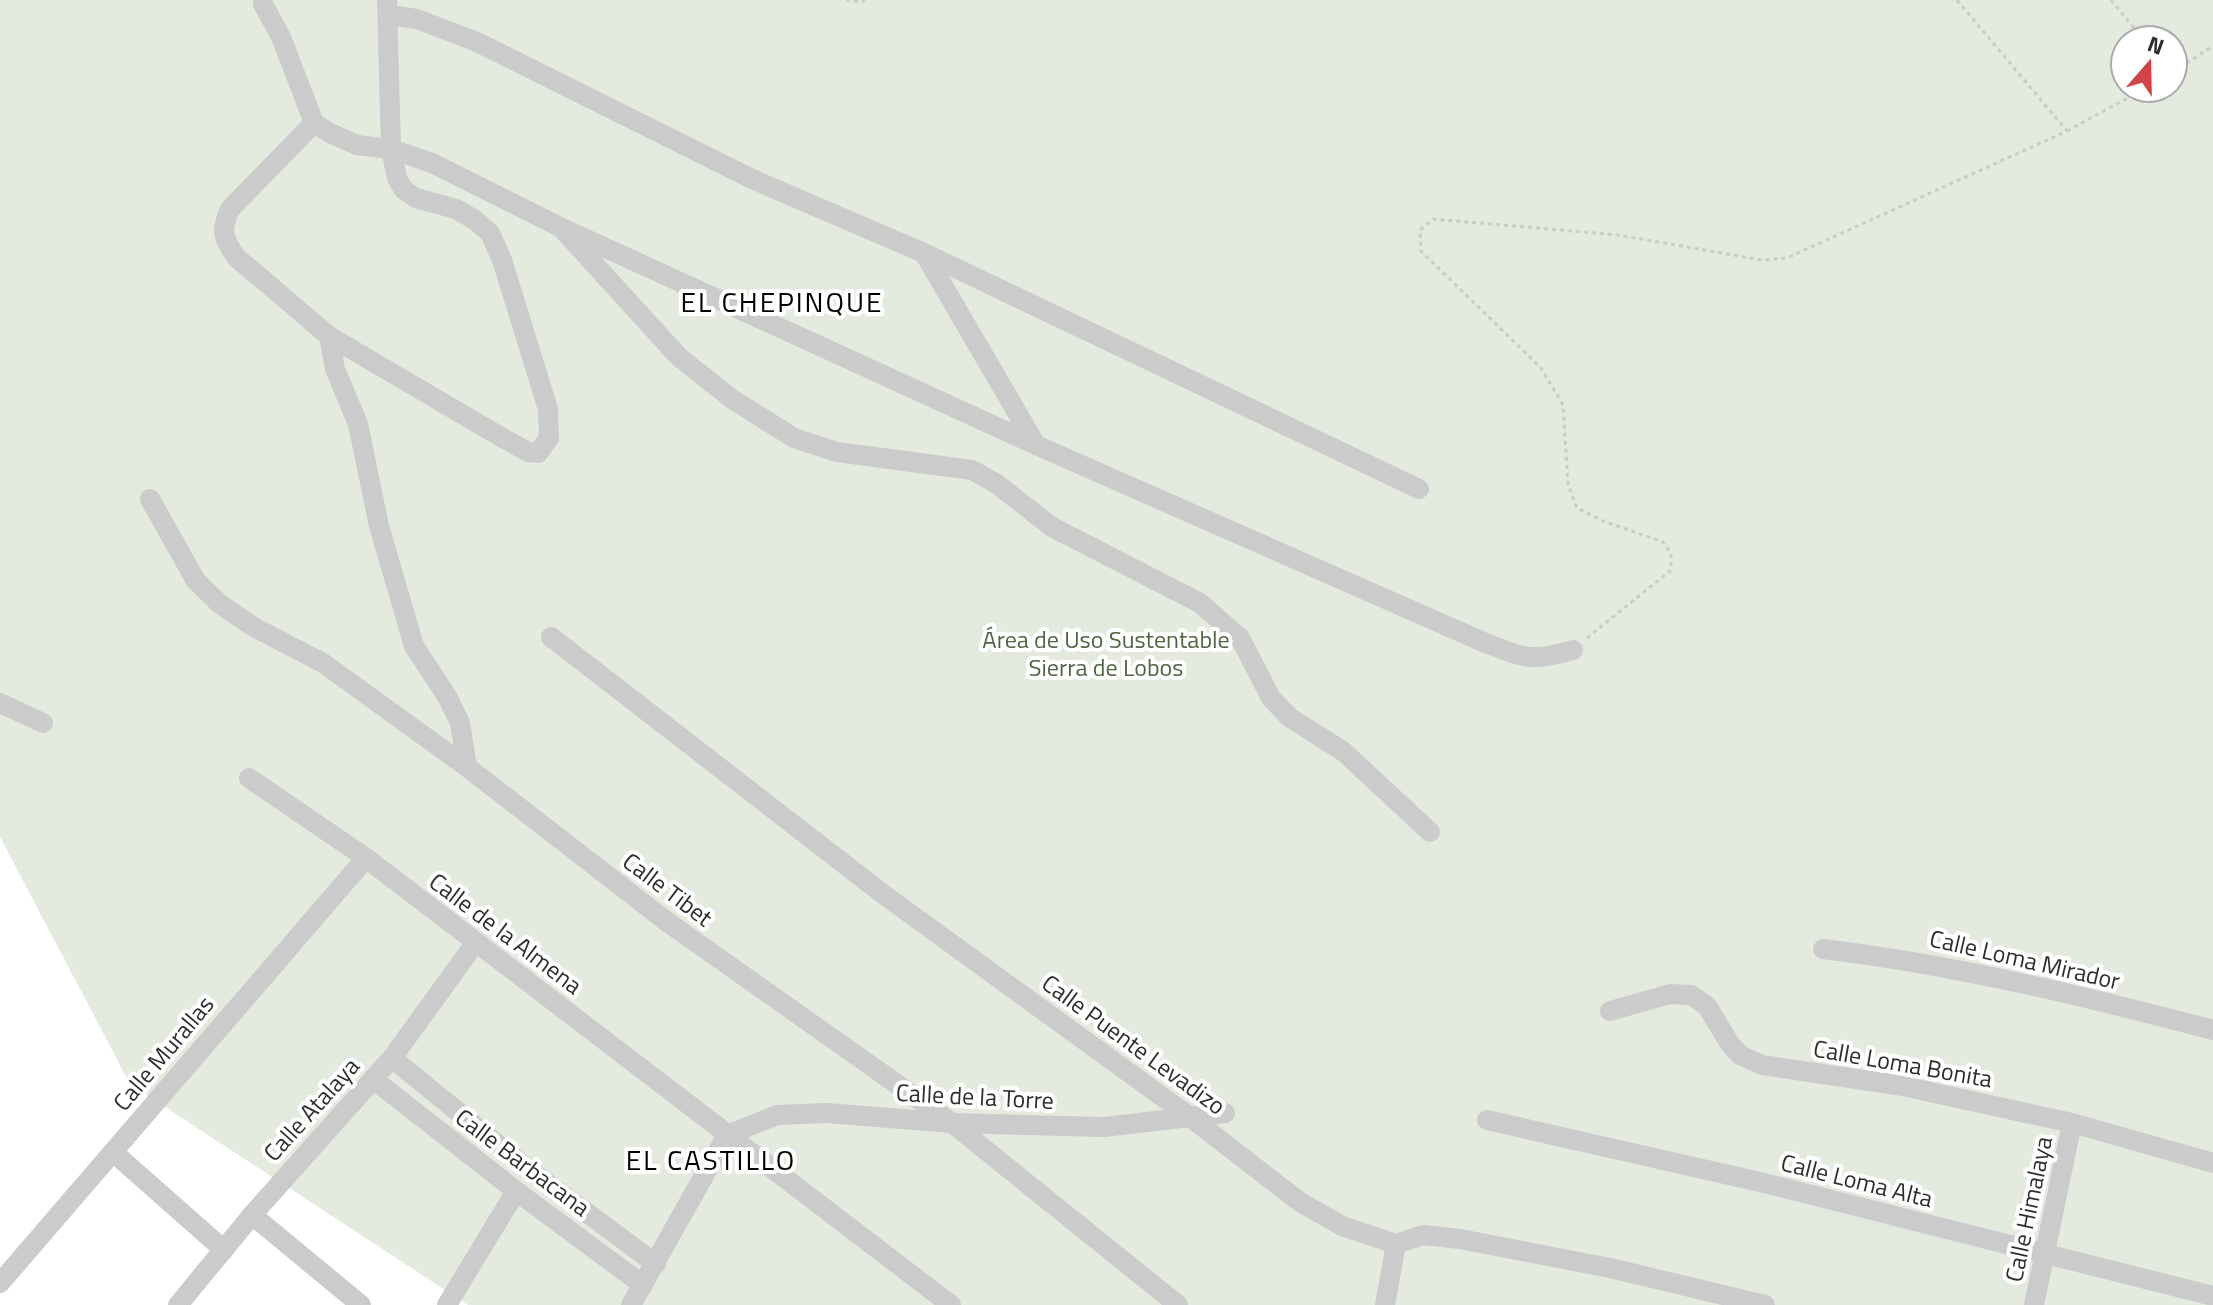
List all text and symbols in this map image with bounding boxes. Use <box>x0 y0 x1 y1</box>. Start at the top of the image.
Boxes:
north arrow <box>2109 24 2189 104</box>
text: N <box>2143 27 2169 64</box>
district label: EL CHEPINQUE <box>680 280 884 323</box>
park label: Área de Uso Sustentable Sierra de Lobos <box>982 621 1230 685</box>
street label: Calle Tibet <box>615 843 721 935</box>
street label: Calle de la Almena <box>422 863 590 1003</box>
street label: Calle Loma Mirador <box>1926 920 2124 998</box>
street label: Calle Puente Levadizo <box>1035 965 1233 1123</box>
street label: Calle Murallas <box>104 987 222 1119</box>
street label: Calle Loma Bonita <box>1811 1030 1995 1096</box>
street label: Calle Atalaya <box>255 1049 367 1169</box>
street label: Calle de la Torre <box>895 1074 1055 1118</box>
street label: Calle Barbacana <box>448 1099 598 1225</box>
street label: Calle Himalaya <box>1995 1133 2061 1285</box>
district label: EL CASTILLO <box>626 1138 796 1181</box>
street label: Calle Loma Alta <box>1777 1144 1937 1216</box>

